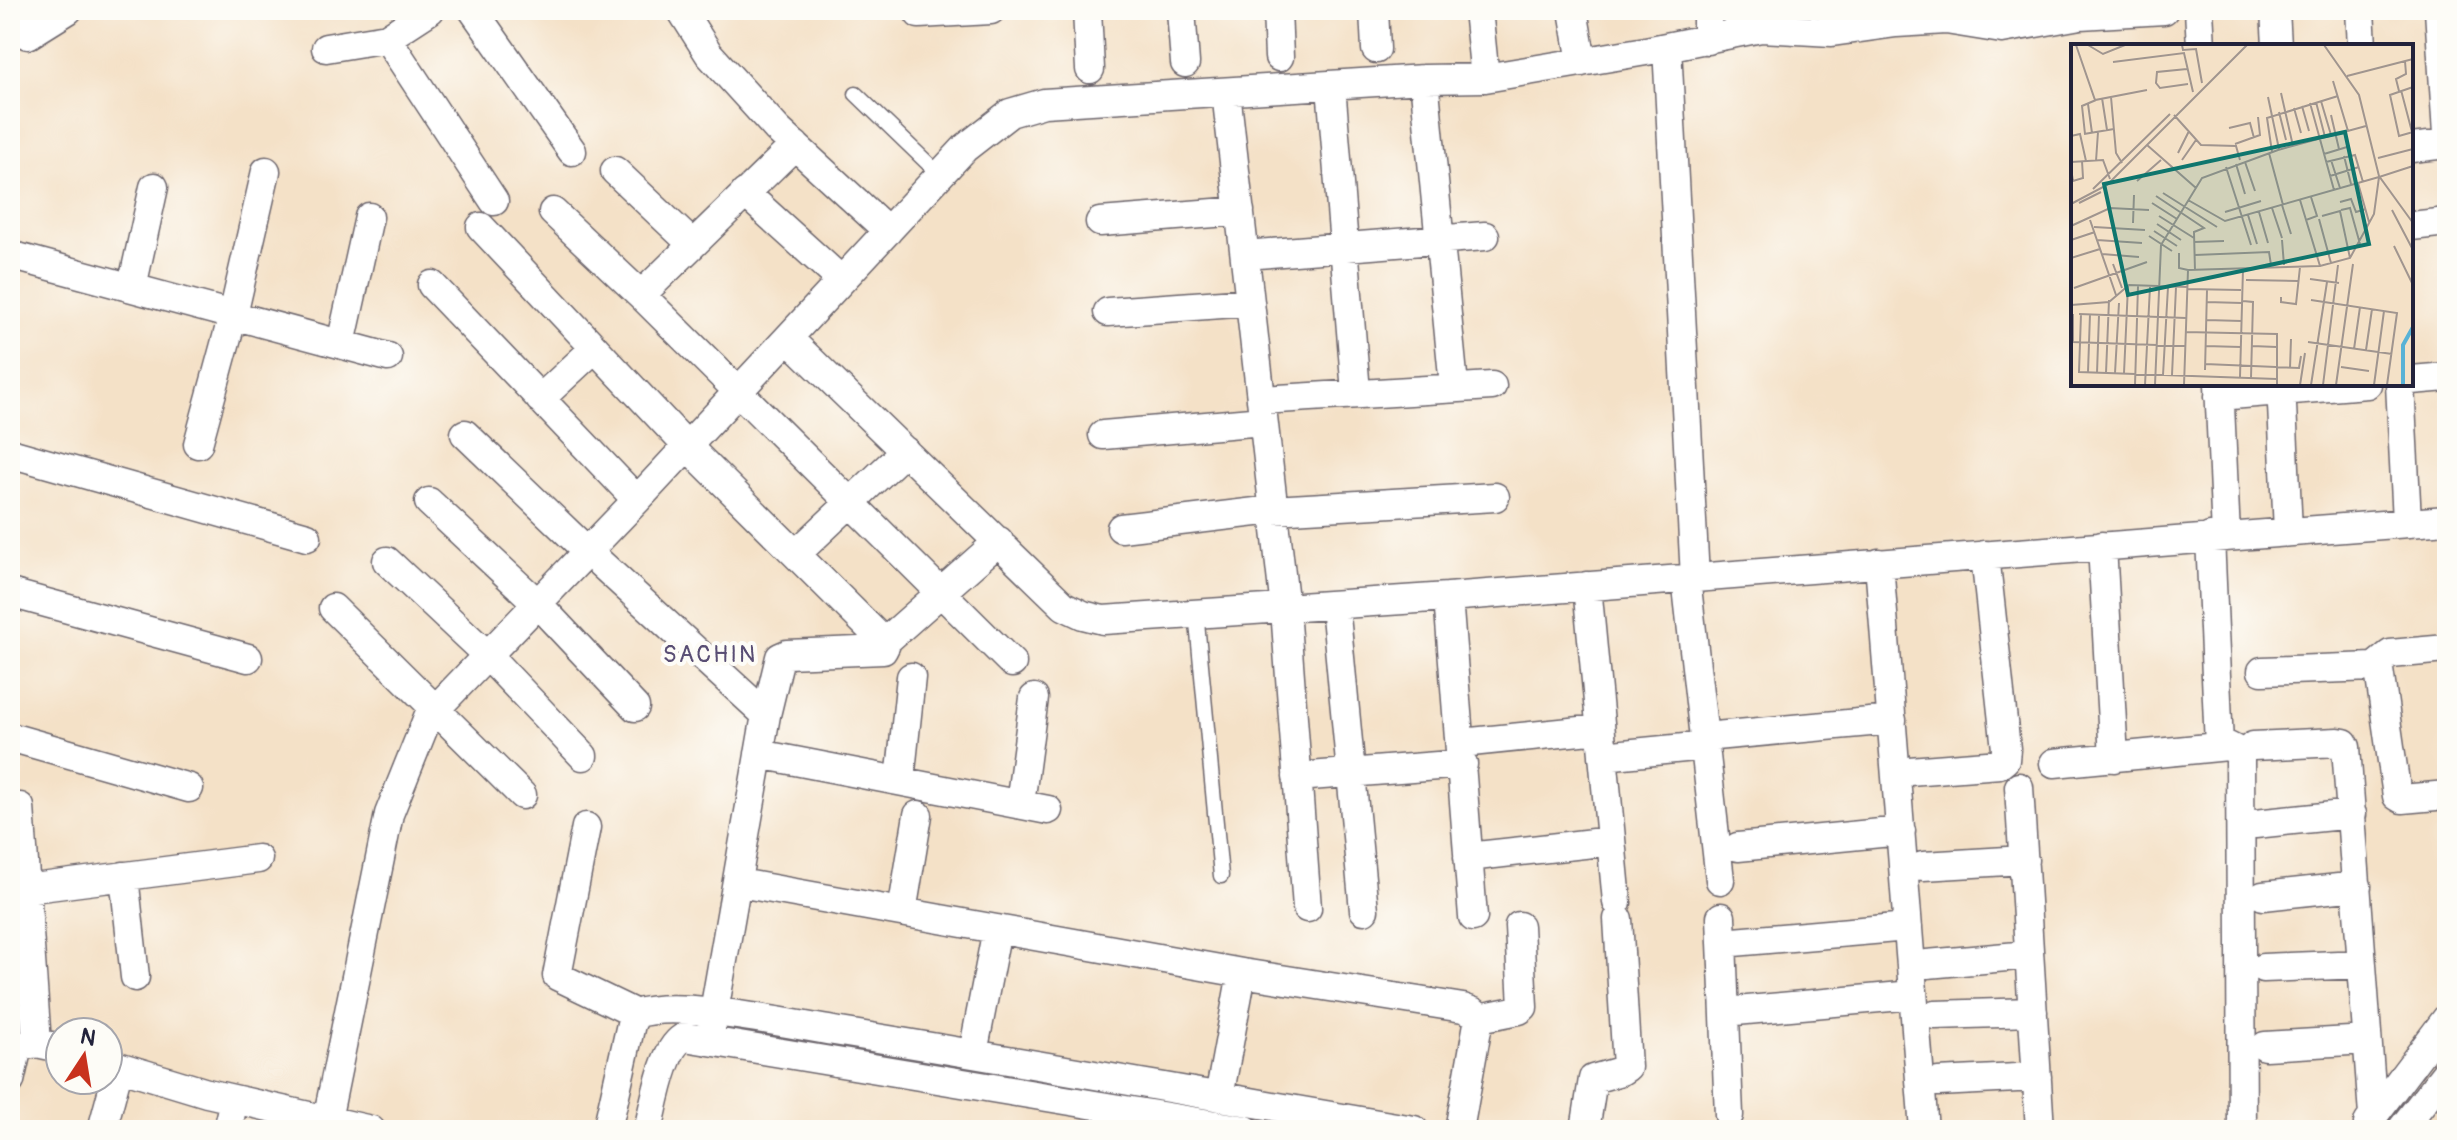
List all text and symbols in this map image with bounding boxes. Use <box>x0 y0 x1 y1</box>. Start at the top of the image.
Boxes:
inset map <box>2071 44 2413 386</box>
district label: SACHIN <box>663 640 757 669</box>
north arrow <box>44 1016 124 1096</box>
text: N <box>78 1022 98 1053</box>

